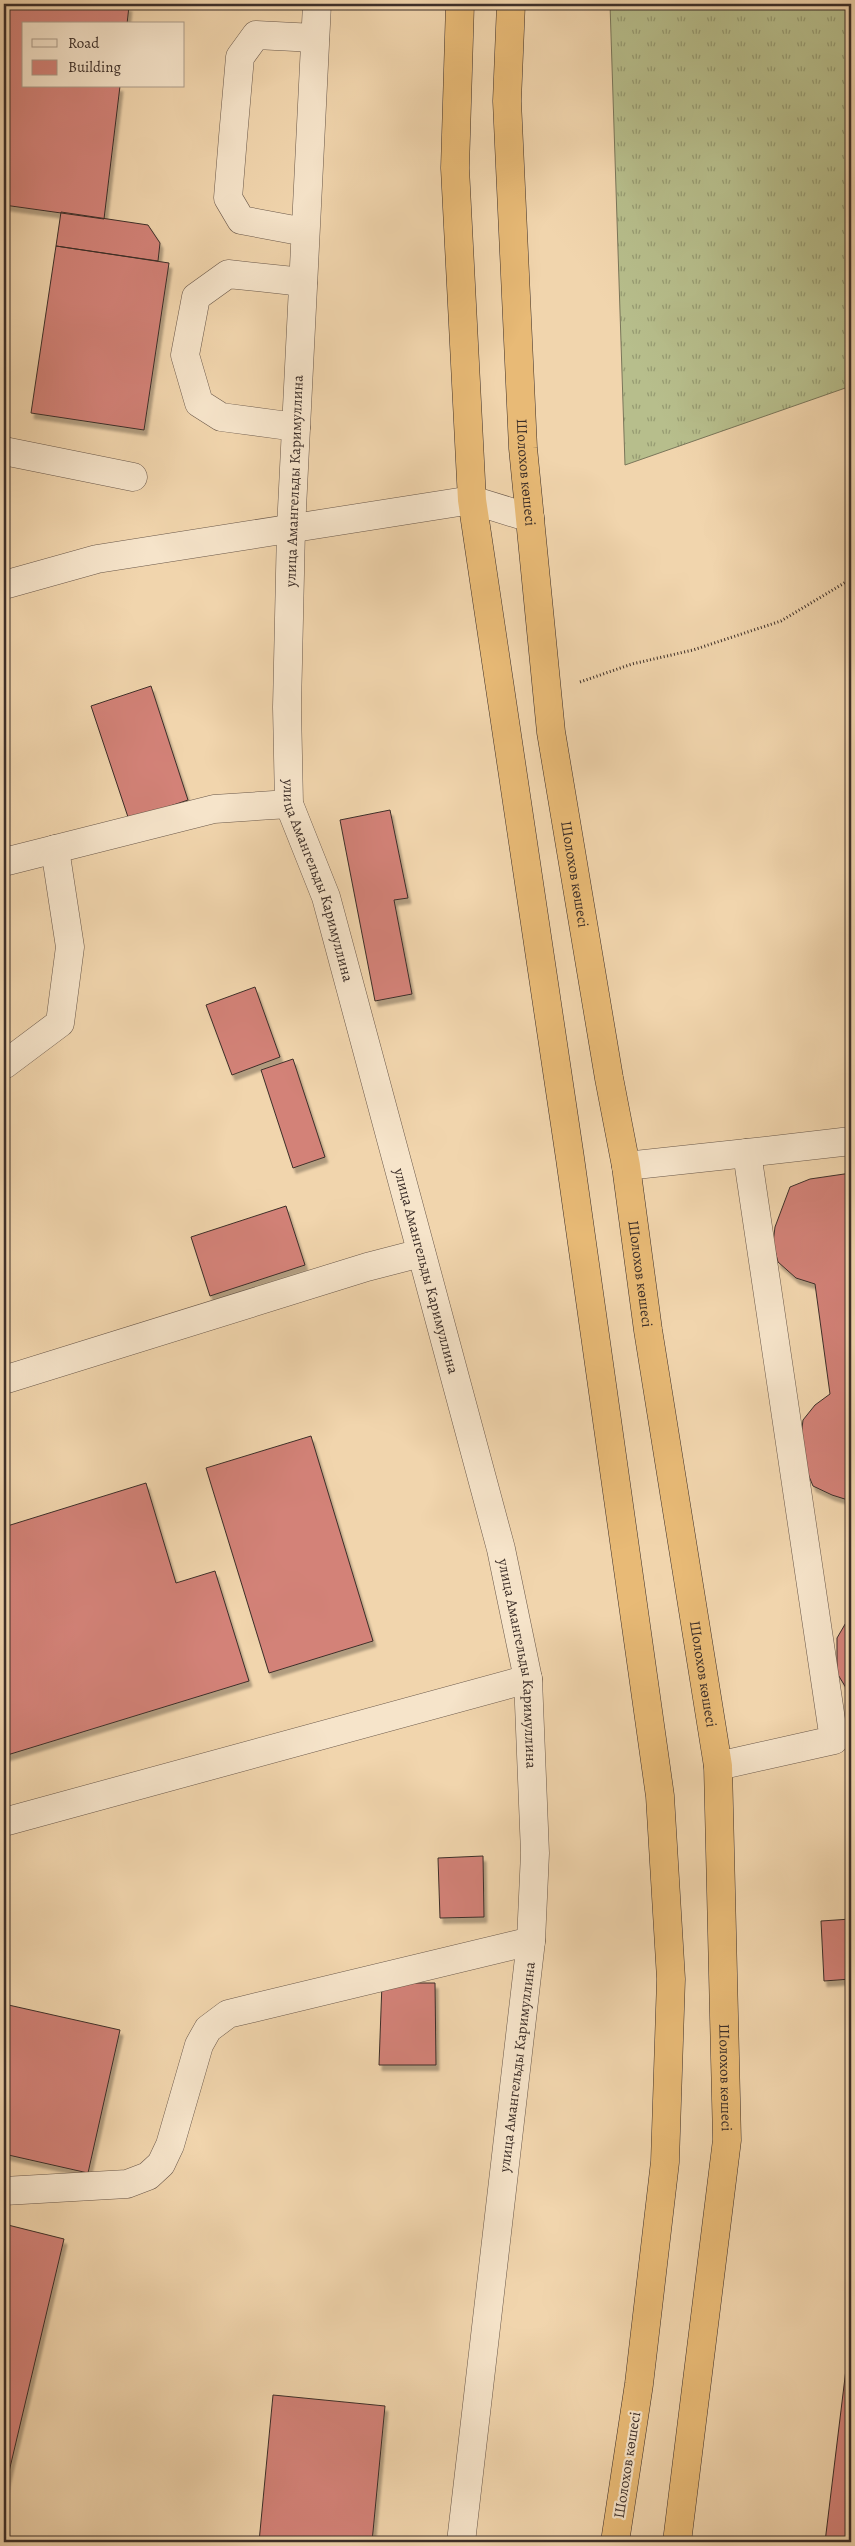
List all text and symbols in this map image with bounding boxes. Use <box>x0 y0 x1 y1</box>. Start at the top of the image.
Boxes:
legend <box>22 22 185 88</box>
text: Road <box>68 33 100 53</box>
text: Building <box>68 57 121 77</box>
street label: улица Амангельды Каримуллина <box>280 375 308 588</box>
street label: Шолохов көшесі <box>512 418 541 527</box>
street label: улица Амангельды Каримуллина <box>278 778 358 984</box>
street label: Шолохов көшесі <box>556 819 594 929</box>
street label: улица Амангельды Каримуллина <box>389 1165 464 1376</box>
street label: Шолохов көшесі <box>623 1219 658 1329</box>
street label: улица Амангельды Каримуллина <box>493 1556 542 1769</box>
street label: Шолохов көшесі <box>685 1619 722 1729</box>
street label: улица Амангельды Каримуллина <box>494 1960 540 2174</box>
street label: Шолохов көшесі <box>714 2023 737 2132</box>
street label: Шолохов көшесі <box>609 2410 645 2520</box>

